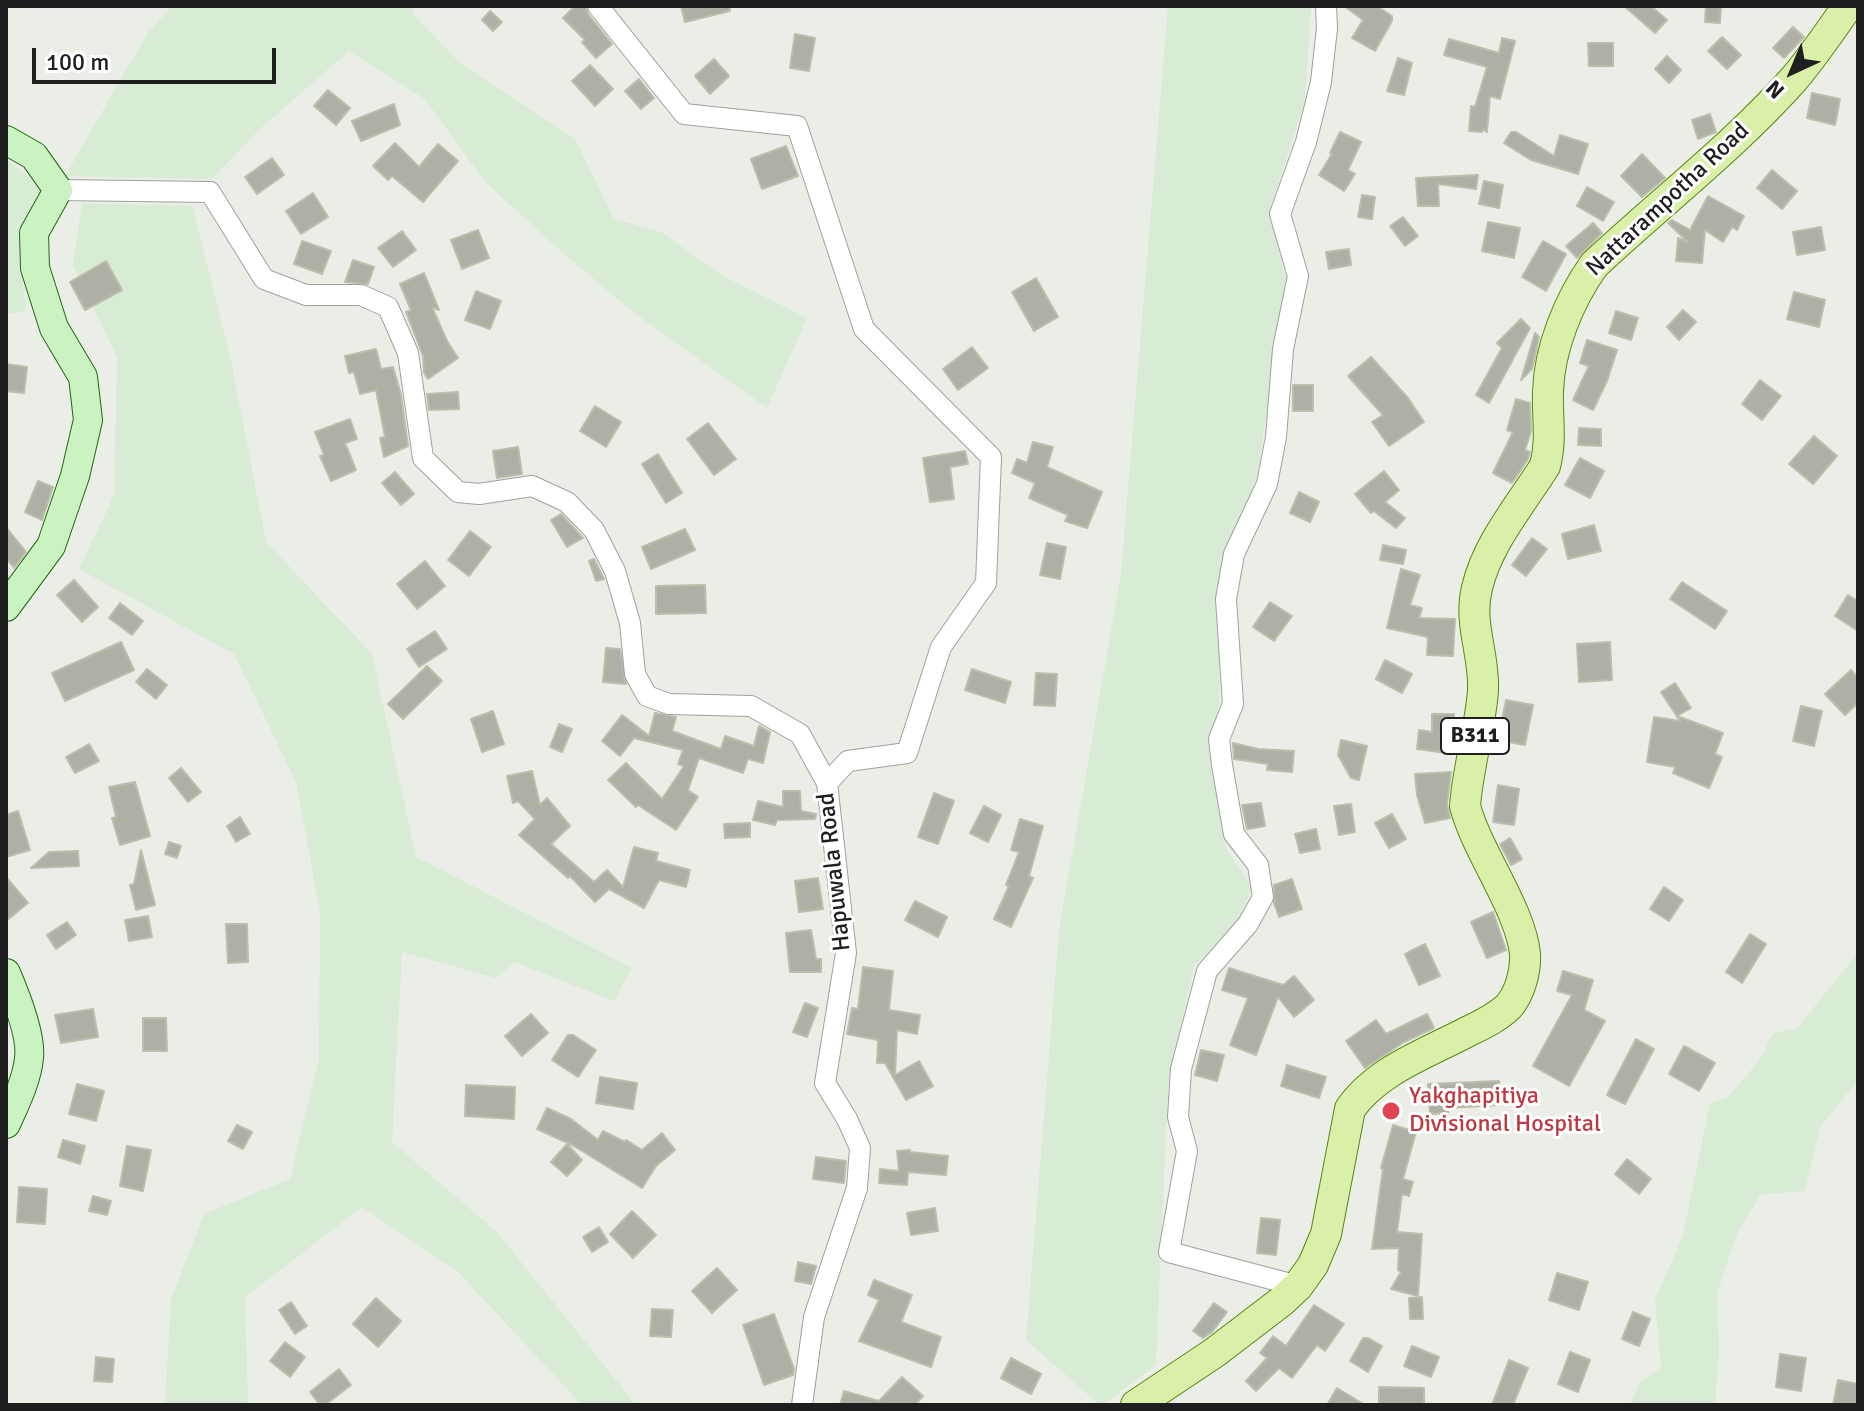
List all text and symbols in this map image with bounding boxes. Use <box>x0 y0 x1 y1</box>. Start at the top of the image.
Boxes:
scale bar <box>36 32 280 82</box>
north arrow <box>1752 32 1832 112</box>
text: 100 m <box>46 47 109 77</box>
text: N <box>1760 75 1790 105</box>
street label: Nattarampotha Road <box>1581 117 1755 283</box>
road number: B311 <box>1441 718 1509 754</box>
street label: Hapuwala Road <box>812 791 858 953</box>
place label: Yakghapitiya Divisional Hospital <box>1409 1083 1601 1139</box>
marker: Yakghapitiya Divisional Hospital <box>1380 1100 1402 1122</box>

